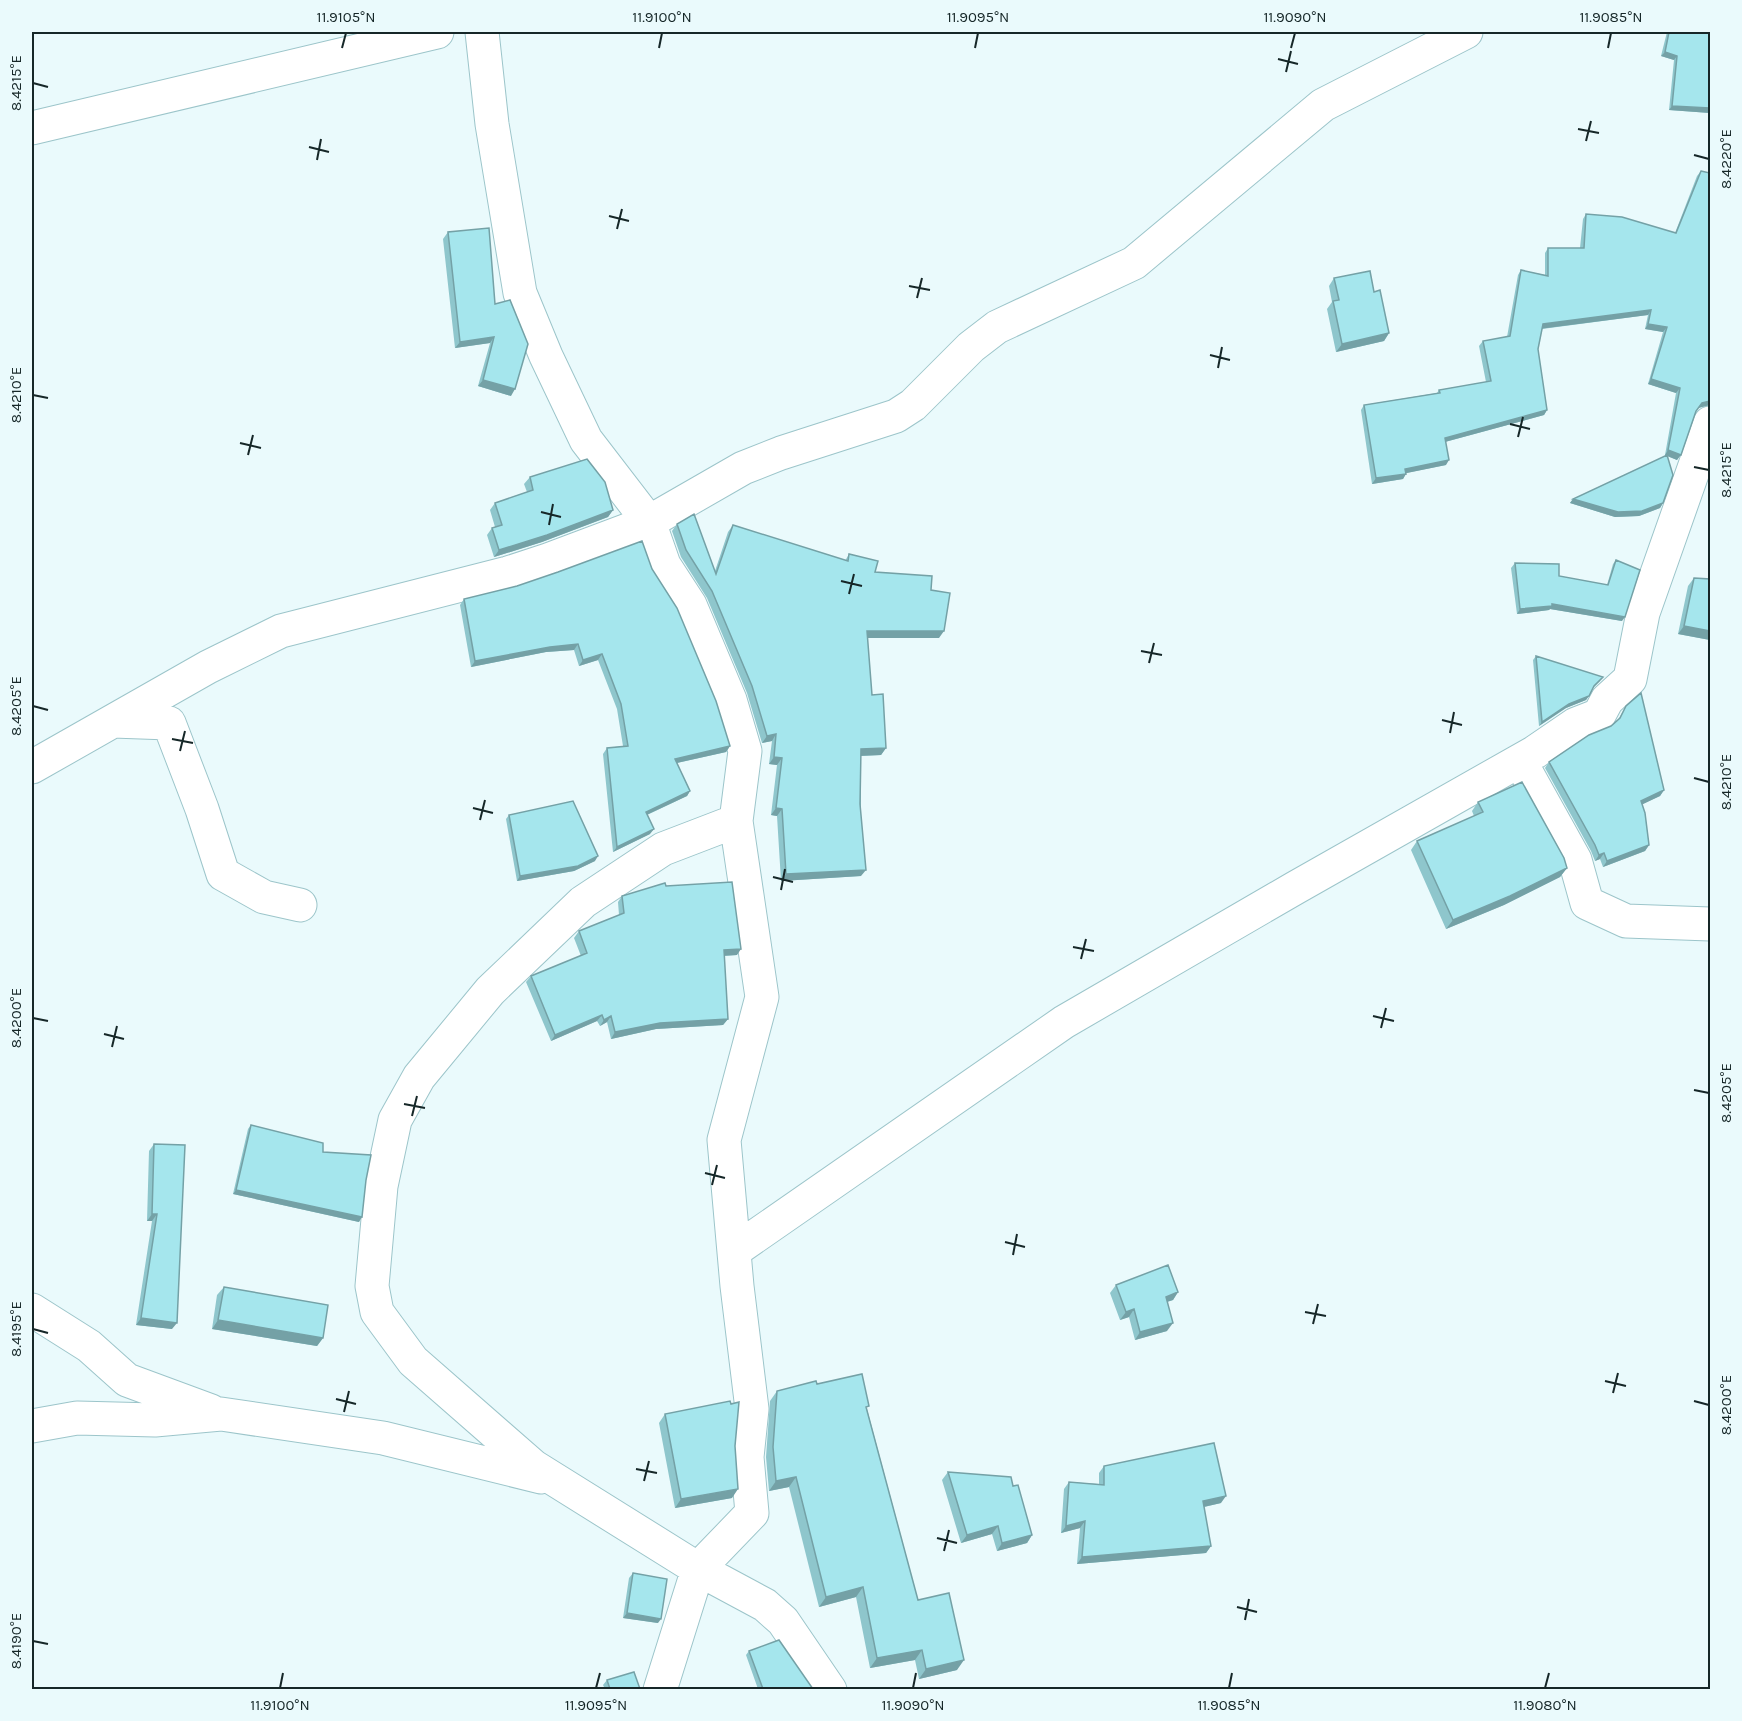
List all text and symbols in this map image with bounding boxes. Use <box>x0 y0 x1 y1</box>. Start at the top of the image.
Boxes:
text: 11.9105°N <box>317 8 376 26</box>
text: 11.9100°N <box>632 8 692 26</box>
text: 11.9095°N <box>947 8 1009 26</box>
text: 11.9090°N <box>1263 8 1327 26</box>
text: 11.9085°N <box>1579 8 1643 26</box>
text: 8.4215°E <box>7 55 25 111</box>
text: 8.4220°E <box>1717 129 1735 189</box>
text: 8.4210°E <box>7 367 25 423</box>
text: 8.4215°E <box>1717 442 1735 498</box>
text: 8.4205°E <box>7 676 25 736</box>
text: 8.4210°E <box>1717 754 1735 810</box>
text: 8.4200°E <box>7 988 25 1048</box>
text: 8.4205°E <box>1717 1063 1735 1123</box>
text: 8.4195°E <box>7 1301 25 1357</box>
text: 8.4200°E <box>1717 1375 1735 1435</box>
text: 8.4190°E <box>7 1613 25 1669</box>
text: 11.9100°N <box>250 1696 310 1714</box>
text: 11.9095°N <box>565 1696 627 1714</box>
text: 11.9090°N <box>881 1696 945 1714</box>
text: 11.9085°N <box>1197 1696 1261 1714</box>
text: 11.9080°N <box>1513 1696 1577 1714</box>

